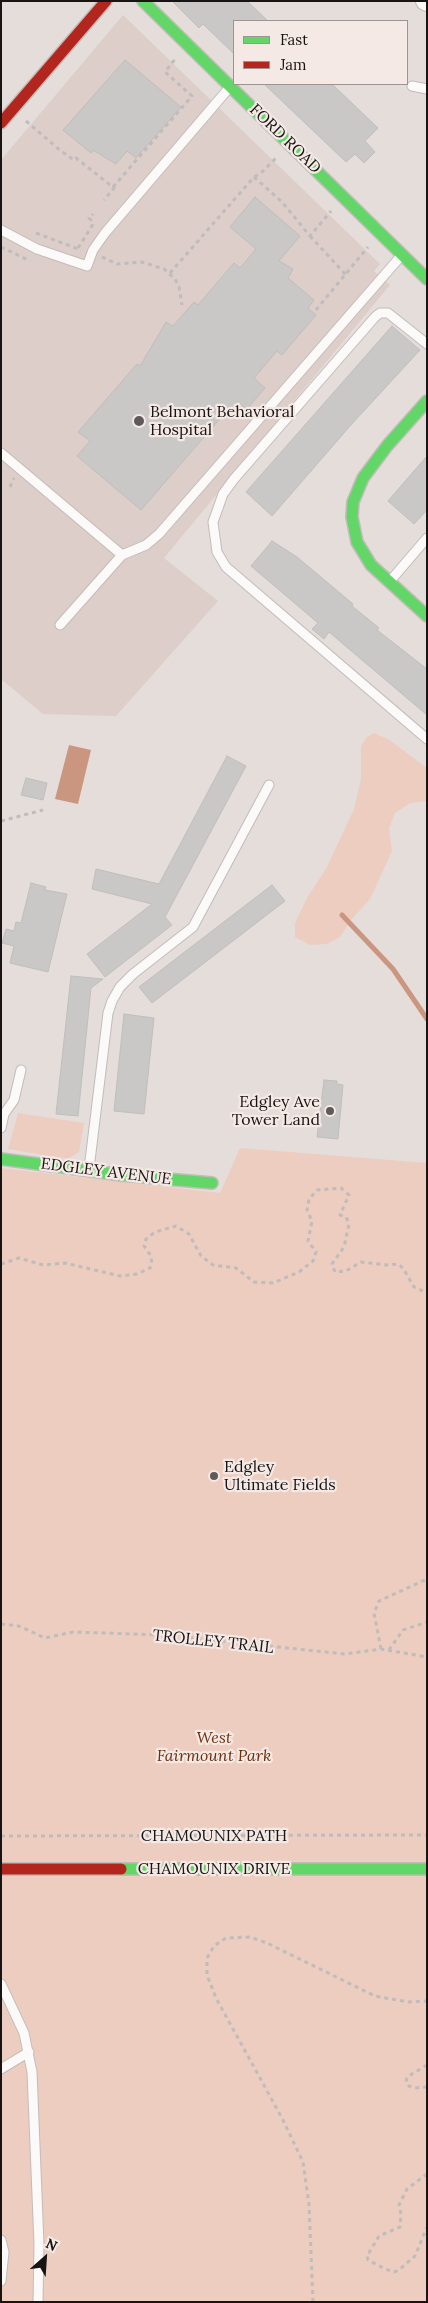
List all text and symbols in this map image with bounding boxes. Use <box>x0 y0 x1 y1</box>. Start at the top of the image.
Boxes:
legend <box>233 20 408 85</box>
text: Fast <box>280 30 308 49</box>
text: Jam <box>280 55 307 74</box>
street label: FORD ROAD <box>245 100 325 178</box>
place label: Belmont Behavioral Hospital <box>150 402 294 440</box>
marker: Belmont Behavioral Hospital <box>132 414 146 428</box>
place label: Edgley Ave Tower Land <box>232 1092 320 1130</box>
marker: Edgley Ave Tower Land <box>324 1105 336 1117</box>
street label: EDGLEY AVENUE <box>40 1154 172 1190</box>
place label: Edgley Ultimate Fields <box>224 1457 336 1495</box>
marker: Edgley Ultimate Fields <box>208 1470 220 1482</box>
street label: TROLLEY TRAIL <box>152 1626 274 1658</box>
park label: West Fairmount Park <box>157 1728 271 1766</box>
street label: CHAMOUNIX PATH <box>141 1826 287 1846</box>
street label: CHAMOUNIX DRIVE <box>138 1859 290 1879</box>
north arrow <box>20 2233 70 2283</box>
text: N <box>43 2234 60 2255</box>

